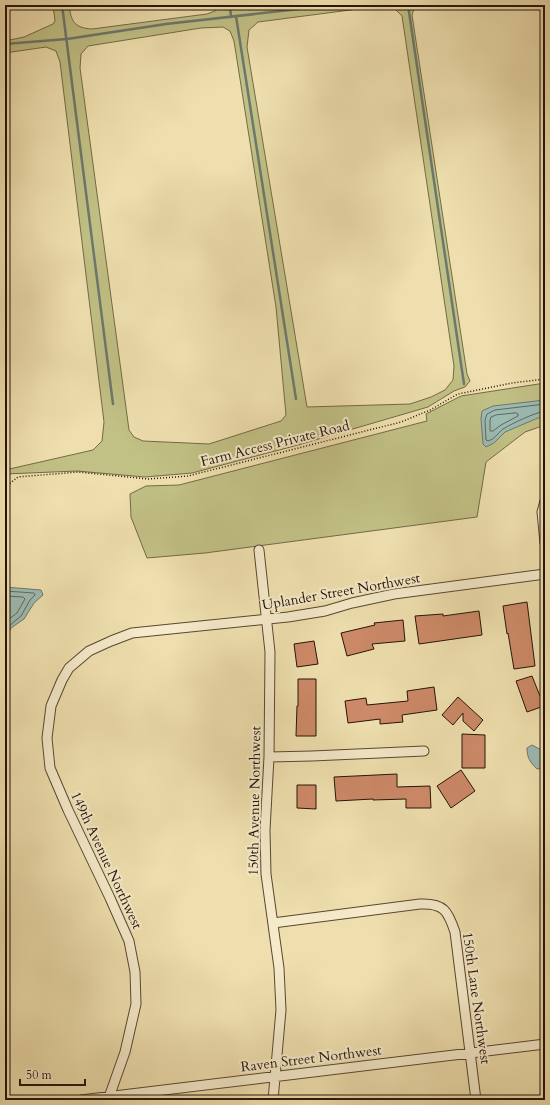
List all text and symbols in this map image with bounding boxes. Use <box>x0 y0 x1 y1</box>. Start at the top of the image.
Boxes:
street label: Farm Access Private Road <box>199 416 352 471</box>
street label: Uplander Street Northwest <box>261 568 422 615</box>
street label: 150th Avenue Northwest <box>244 725 265 876</box>
street label: 149th Avenue Northwest <box>66 788 147 933</box>
street label: 150th Lane Northwest <box>458 931 495 1066</box>
street label: Raven Street Northwest <box>240 1040 383 1077</box>
scale bar <box>20 1061 85 1087</box>
text: 50 m <box>26 1067 53 1083</box>

